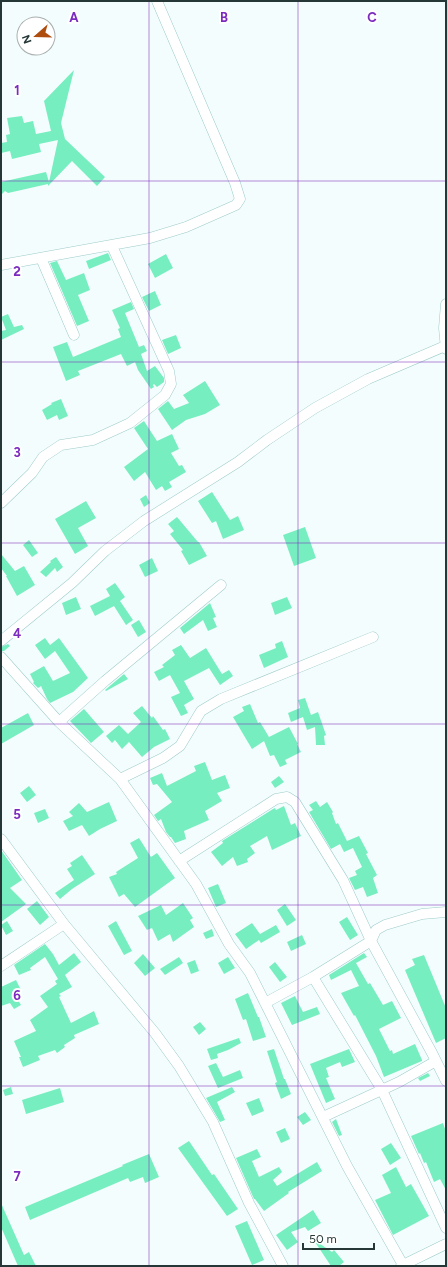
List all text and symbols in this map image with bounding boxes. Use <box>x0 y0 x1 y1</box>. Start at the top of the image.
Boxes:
text: A <box>69 10 79 25</box>
text: B <box>220 10 228 25</box>
text: C <box>367 10 377 25</box>
north arrow <box>16 16 56 56</box>
text: N <box>20 33 35 45</box>
text: 1 <box>14 83 20 98</box>
text: 2 <box>13 264 21 279</box>
text: 3 <box>13 445 21 460</box>
text: 4 <box>13 626 21 641</box>
text: 5 <box>13 807 21 822</box>
text: 6 <box>13 988 21 1003</box>
text: 7 <box>13 1169 21 1184</box>
scale bar <box>303 1225 374 1251</box>
text: 50 m <box>309 1232 337 1246</box>

